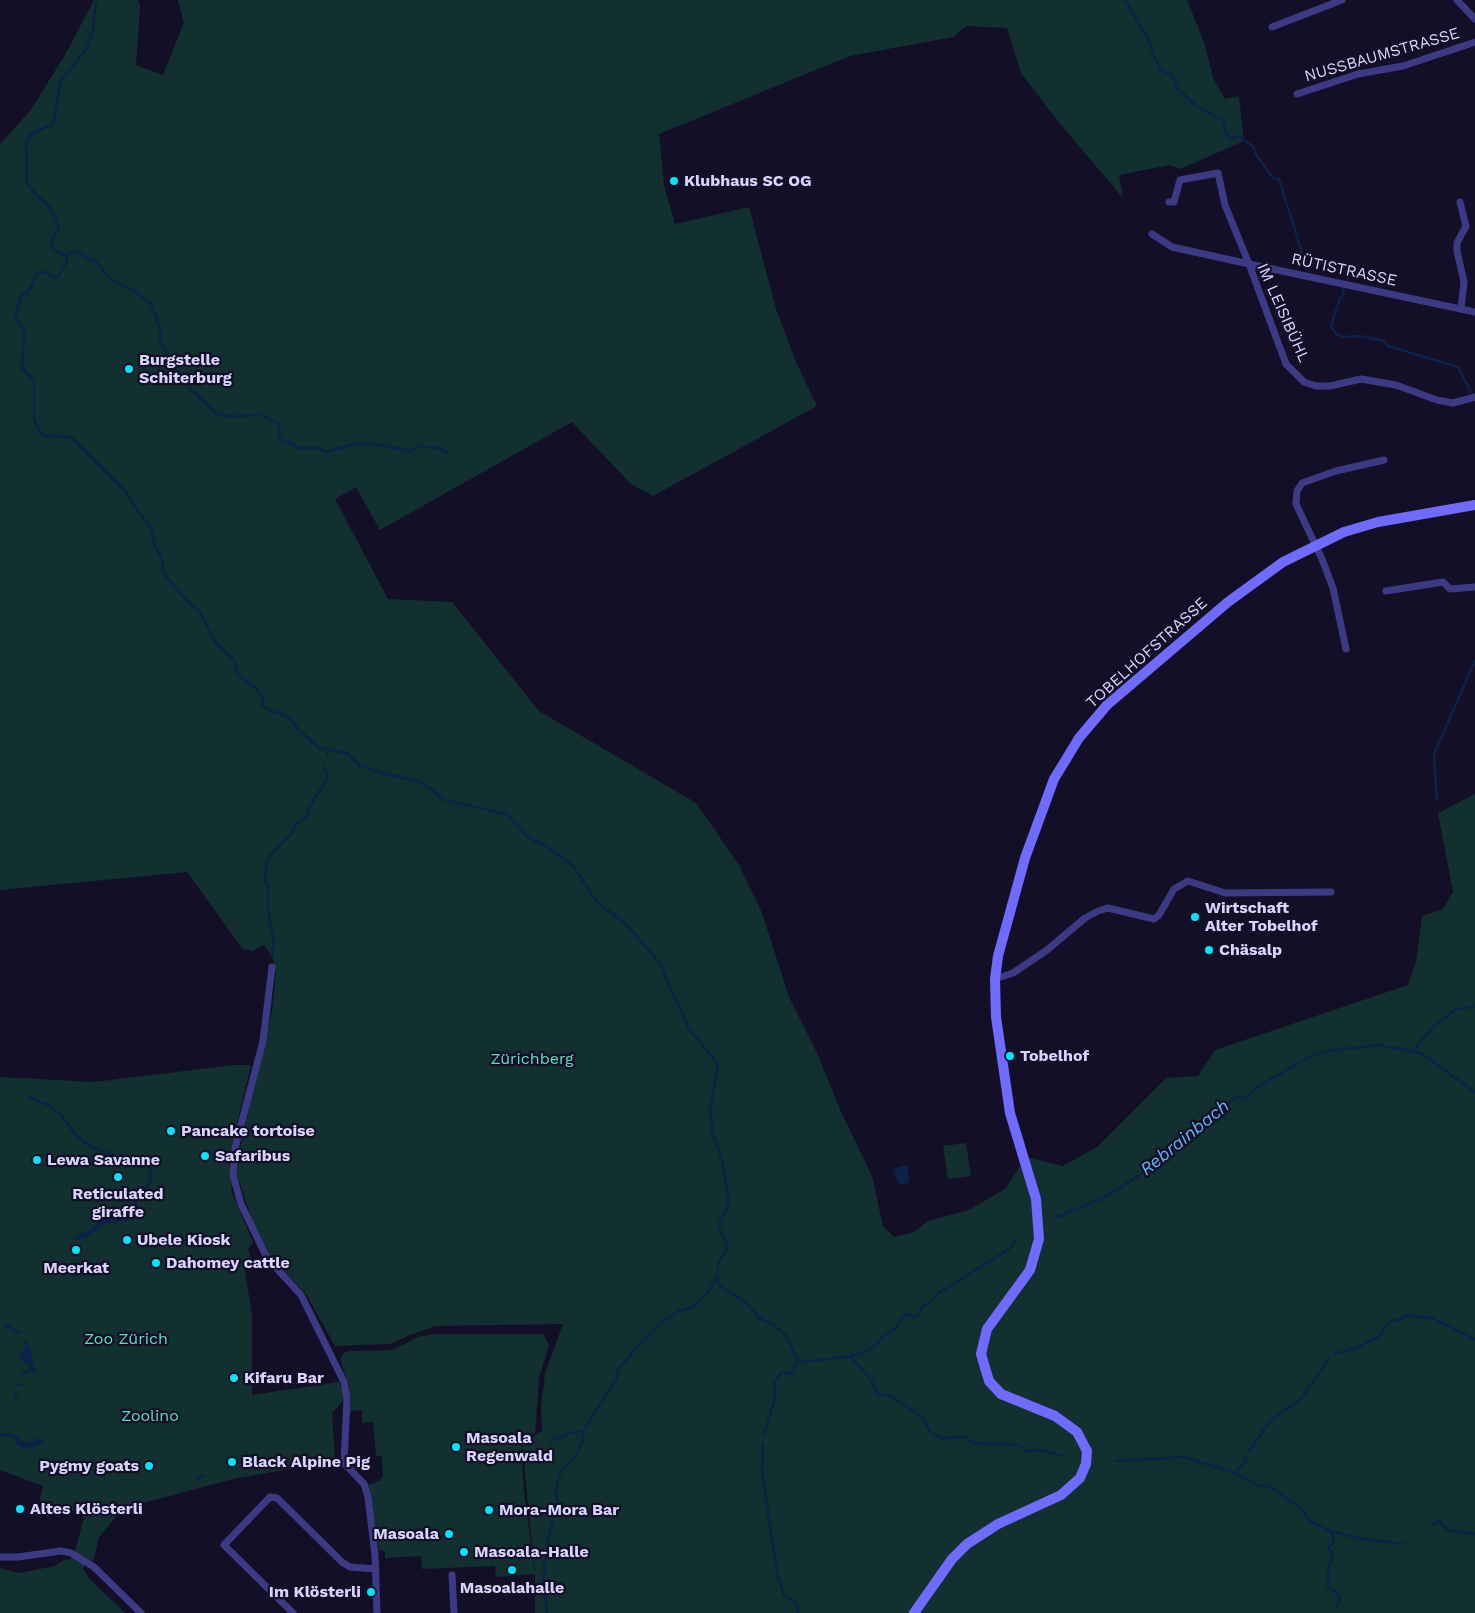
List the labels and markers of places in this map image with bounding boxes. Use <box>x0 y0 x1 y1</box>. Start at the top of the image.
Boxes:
place label: Klubhaus SC OG <box>684 171 812 191</box>
marker: Klubhaus SC OG <box>668 175 680 187</box>
place label: Burgstelle Schiterburg <box>139 350 232 388</box>
marker: Burgstelle Schiterburg <box>123 363 135 375</box>
place label: Wirtschaft Alter Tobelhof <box>1205 898 1318 936</box>
marker: Wirtschaft Alter Tobelhof <box>1189 911 1201 923</box>
place label: Chäsalp <box>1219 940 1282 960</box>
marker: Chäsalp <box>1203 944 1215 956</box>
place label: Tobelhof <box>1020 1046 1089 1066</box>
marker: Tobelhof <box>1004 1050 1016 1062</box>
place label: Pancake tortoise <box>181 1121 315 1141</box>
marker: Pancake tortoise <box>165 1125 177 1137</box>
place label: Safaribus <box>215 1146 290 1166</box>
place label: Lewa Savanne <box>47 1150 160 1170</box>
marker: Safaribus <box>199 1150 211 1162</box>
marker: Lewa Savanne <box>31 1154 43 1166</box>
marker: Reticulated giraffe <box>112 1171 124 1183</box>
place label: Reticulated giraffe <box>72 1184 164 1222</box>
place label: Ubele Kiosk <box>137 1230 231 1250</box>
marker: Ubele Kiosk <box>121 1234 133 1246</box>
marker: Meerkat <box>70 1244 82 1256</box>
place label: Dahomey cattle <box>166 1253 290 1273</box>
marker: Dahomey cattle <box>150 1257 162 1269</box>
place label: Meerkat <box>43 1258 109 1278</box>
place label: Kifaru Bar <box>244 1368 324 1388</box>
marker: Kifaru Bar <box>228 1372 240 1384</box>
place label: Masoala Regenwald <box>466 1428 553 1466</box>
marker: Masoala Regenwald <box>450 1441 462 1453</box>
place label: Black Alpine Pig <box>242 1452 370 1472</box>
place label: Pygmy goats <box>39 1456 139 1476</box>
marker: Black Alpine Pig <box>226 1456 238 1468</box>
marker: Pygmy goats <box>143 1460 155 1472</box>
place label: Altes Klösterli <box>30 1499 143 1519</box>
place label: Mora-Mora Bar <box>499 1500 619 1520</box>
marker: Altes Klösterli <box>14 1503 26 1515</box>
marker: Mora-Mora Bar <box>483 1504 495 1516</box>
place label: Masoala <box>373 1524 439 1544</box>
marker: Masoala <box>443 1528 455 1540</box>
place label: Masoala-Halle <box>474 1542 589 1562</box>
marker: Masoala-Halle <box>458 1546 470 1558</box>
marker: Masoalahalle <box>506 1564 518 1576</box>
place label: Masoalahalle <box>460 1578 564 1598</box>
place label: Im Klösterli <box>269 1582 361 1602</box>
marker: Im Klösterli <box>365 1586 377 1598</box>

